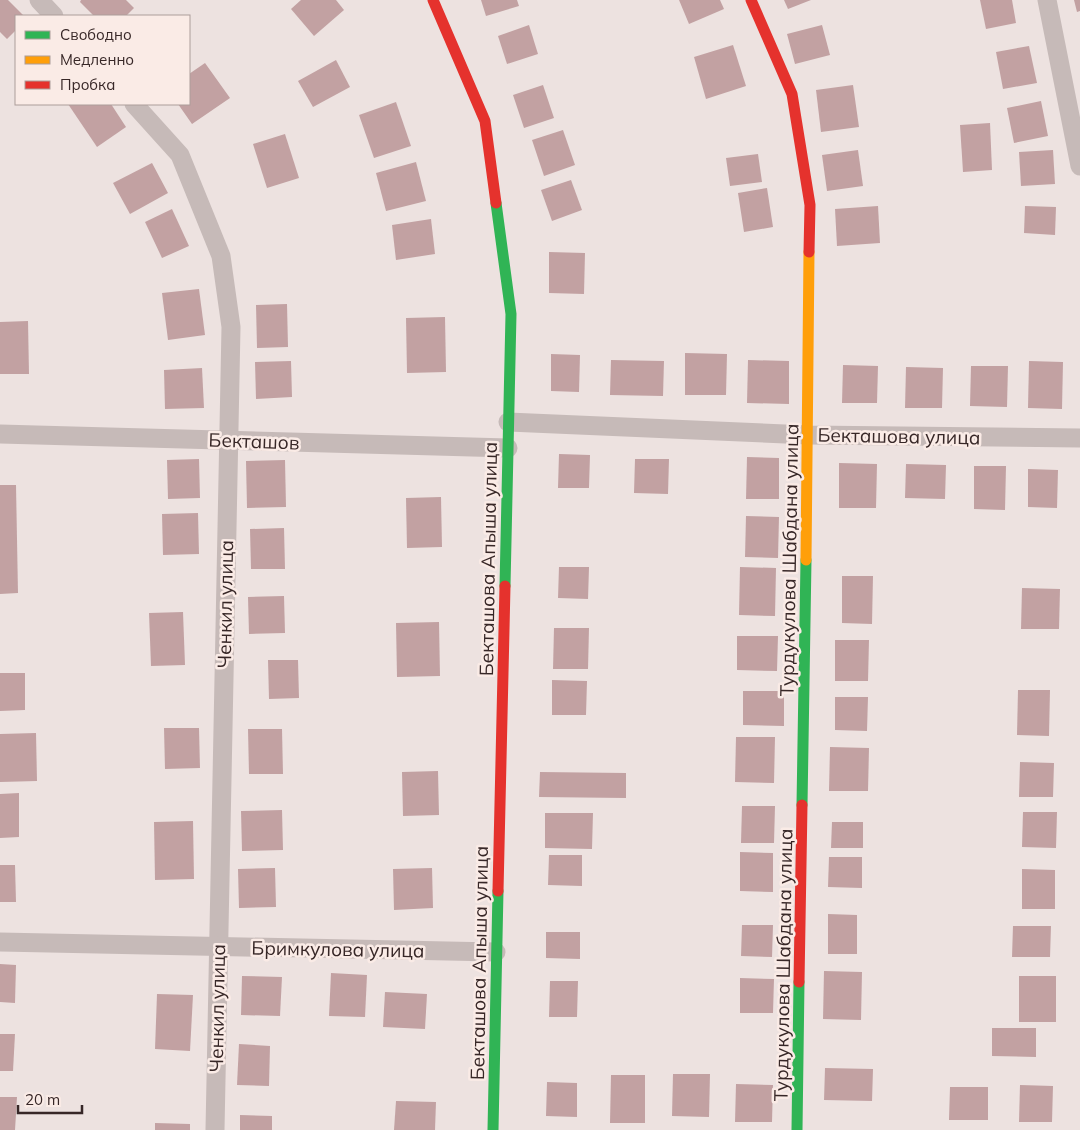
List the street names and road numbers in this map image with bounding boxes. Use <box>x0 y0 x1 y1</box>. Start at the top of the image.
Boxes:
street label: Турдукулова Шабдана улица <box>775 423 803 697</box>
street label: Бекташова улица <box>817 423 981 449</box>
street label: Бекташов <box>208 427 300 455</box>
street label: Бекташова Апыша улица <box>474 442 502 676</box>
street label: Ченкил улица <box>212 540 238 668</box>
street label: Турдукулова Шабдана улица <box>769 828 797 1102</box>
street label: Бекташова Апыша улица <box>465 846 493 1080</box>
street label: Бримкулова улица <box>251 935 425 963</box>
street label: Ченкил улица <box>204 944 230 1072</box>

